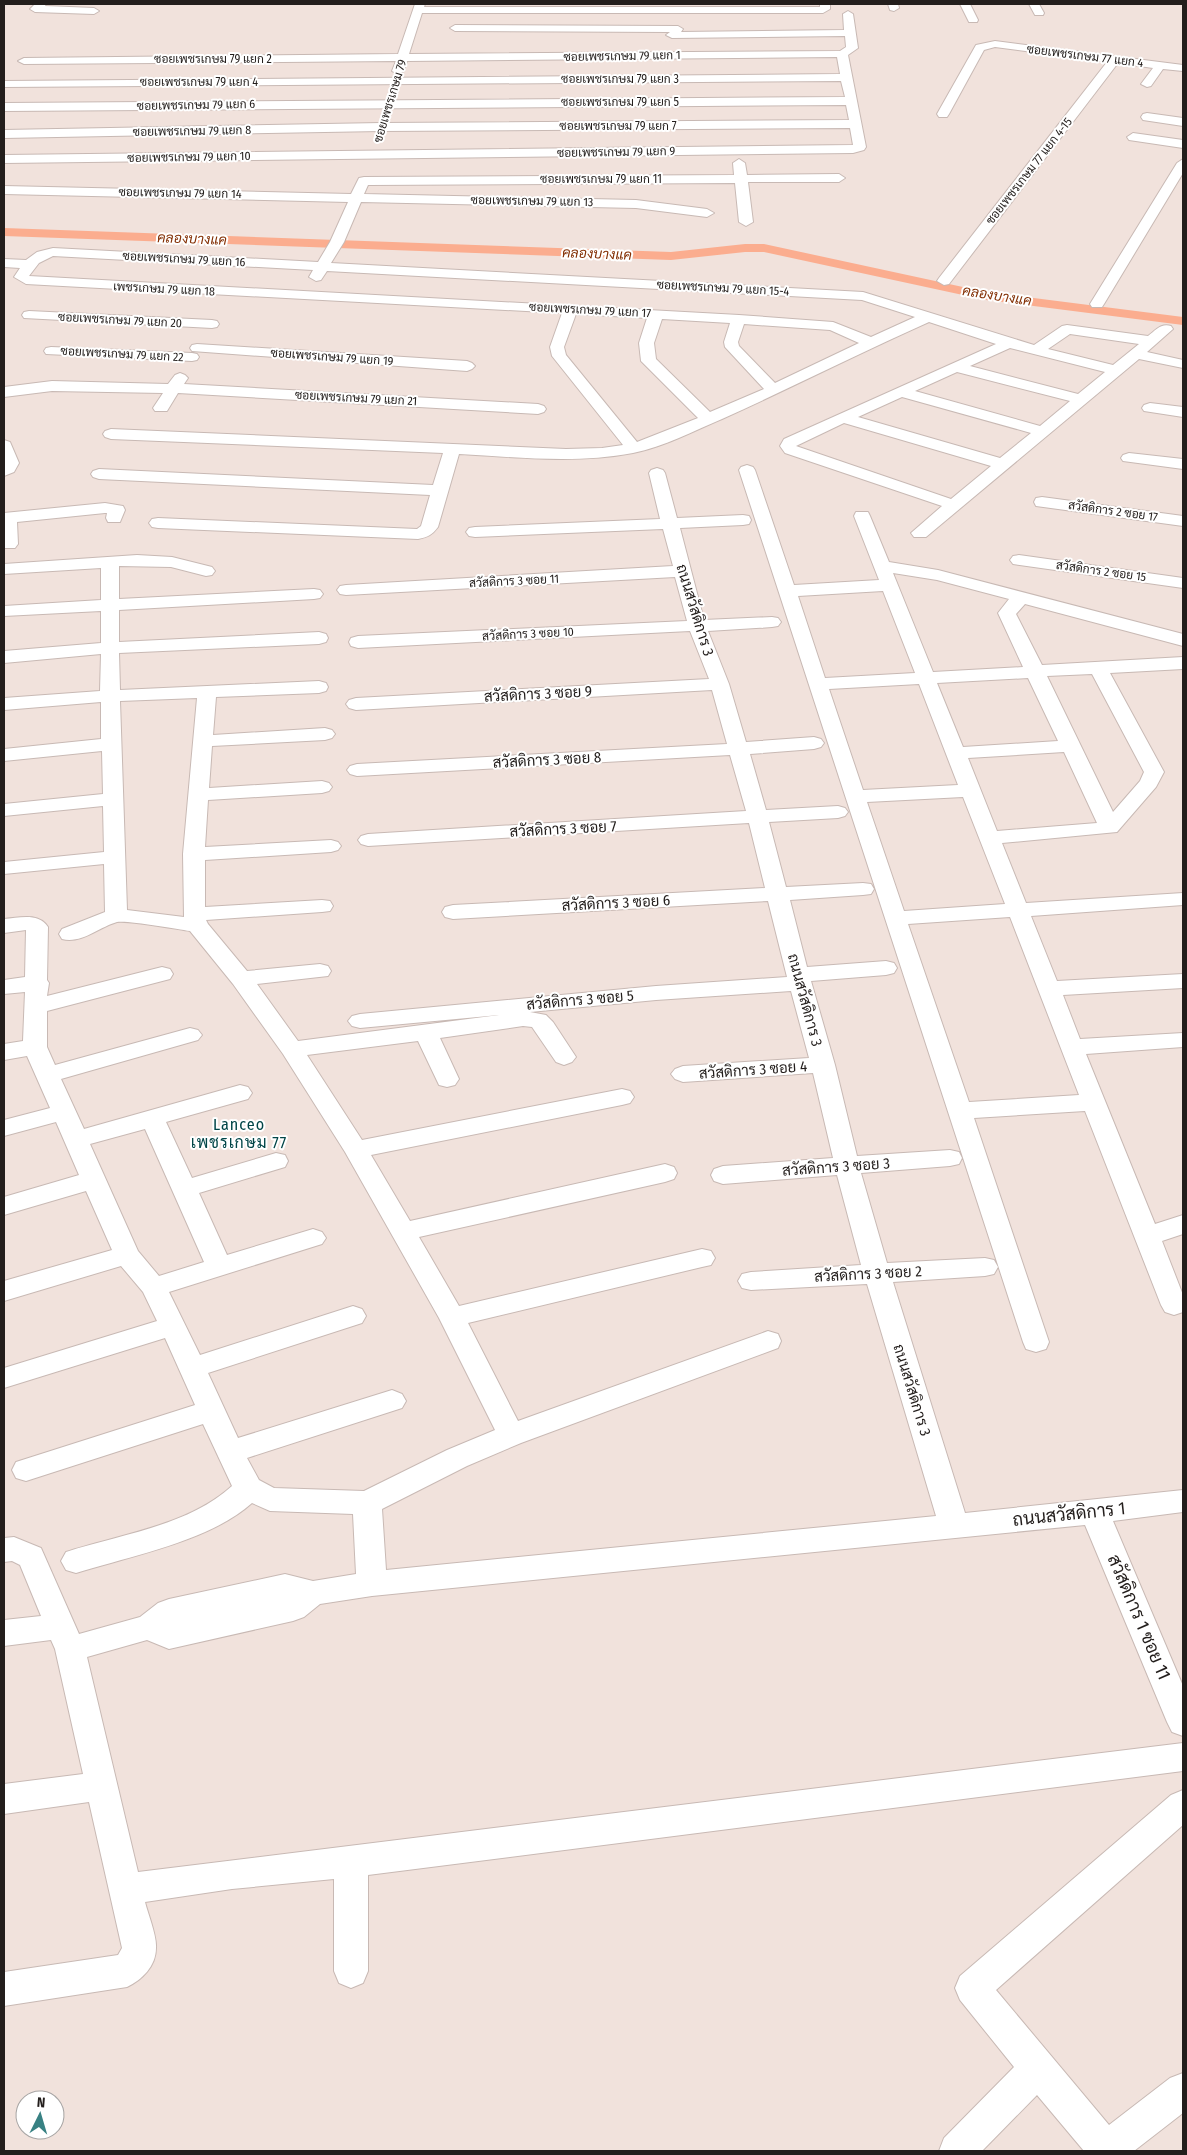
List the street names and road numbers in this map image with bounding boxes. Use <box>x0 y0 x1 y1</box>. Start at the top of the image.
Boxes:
street label: ซอยเพชรเกษม 77 แยก 4 <box>1026 42 1144 70</box>
street label: ซอยเพชรเกษม 79 แยก 1 <box>563 48 681 64</box>
street label: ซอยเพชรเกษม 79 แยก 2 <box>154 52 272 66</box>
street label: ซอยเพชรเกษม 79 <box>371 58 409 144</box>
street label: ซอยเพชรเกษม 79 แยก 3 <box>561 72 679 86</box>
street label: ซอยเพชรเกษม 79 แยก 4 <box>140 75 258 89</box>
street label: ซอยเพชรเกษม 79 แยก 5 <box>561 95 680 109</box>
street label: ซอยเพชรเกษม 79 แยก 6 <box>137 97 255 113</box>
street label: ซอยเพชรเกษม 77 แยก 4-15 <box>983 115 1075 227</box>
street label: ซอยเพชรเกษม 79 แยก 7 <box>559 119 677 133</box>
street label: ซอยเพชรเกษม 79 แยก 8 <box>133 123 251 139</box>
street label: ซอยเพชรเกษม 79 แยก 9 <box>557 144 675 160</box>
street label: ซอยเพชรเกษม 79 แยก 10 <box>127 149 251 165</box>
street label: ซอยเพชรเกษม 79 แยก 11 <box>540 172 662 186</box>
street label: ซอยเพชรเกษม 79 แยก 14 <box>118 185 242 201</box>
street label: ซอยเพชรเกษม 79 แยก 13 <box>471 193 593 209</box>
street label: ซอยเพชรเกษม 79 แยก 16 <box>122 249 246 269</box>
street label: ซอยเพชรเกษม 79 แยก 15-4 <box>656 278 790 298</box>
street label: เพชรเกษม 79 แยก 18 <box>113 279 215 299</box>
street label: ซอยเพชรเกษม 79 แยก 17 <box>529 300 651 320</box>
street label: ซอยเพชรเกษม 79 แยก 20 <box>58 310 182 330</box>
street label: ซอยเพชรเกษม 79 แยก 22 <box>60 344 184 364</box>
street label: ซอยเพชรเกษม 79 แยก 19 <box>270 346 394 368</box>
street label: ซอยเพชรเกษม 79 แยก 21 <box>295 388 417 408</box>
street label: สวัสดิการ 2 ซอย 17 <box>1067 498 1159 524</box>
street label: สวัสดิการ 2 ซอย 15 <box>1055 558 1147 584</box>
street label: ถนนสวัสดิการ 3 <box>672 562 718 658</box>
street label: สวัสดิการ 3 ซอย 11 <box>469 572 559 590</box>
street label: สวัสดิการ 3 ซอย 10 <box>482 625 574 643</box>
street label: สวัสดิการ 3 ซอย 9 <box>483 682 593 706</box>
street label: สวัสดิการ 3 ซอย 8 <box>492 748 602 772</box>
street label: สวัสดิการ 3 ซอย 7 <box>509 817 617 841</box>
street label: สวัสดิการ 3 ซอย 6 <box>561 891 671 915</box>
street label: ถนนสวัสดิการ 3 <box>784 952 826 1049</box>
street label: สวัสดิการ 3 ซอย 5 <box>525 986 635 1014</box>
street label: สวัสดิการ 3 ซอย 4 <box>698 1057 808 1083</box>
street label: สวัสดิการ 3 ซอย 3 <box>782 1154 891 1180</box>
street label: สวัสดิการ 3 ซอย 2 <box>814 1262 923 1286</box>
street label: ถนนสวัสดิการ 3 <box>889 1342 935 1438</box>
street label: ถนนสวัสดิการ 1 <box>1012 1497 1126 1531</box>
street label: สวัสดิการ 1 ซอย 11 <box>1103 1551 1175 1683</box>

